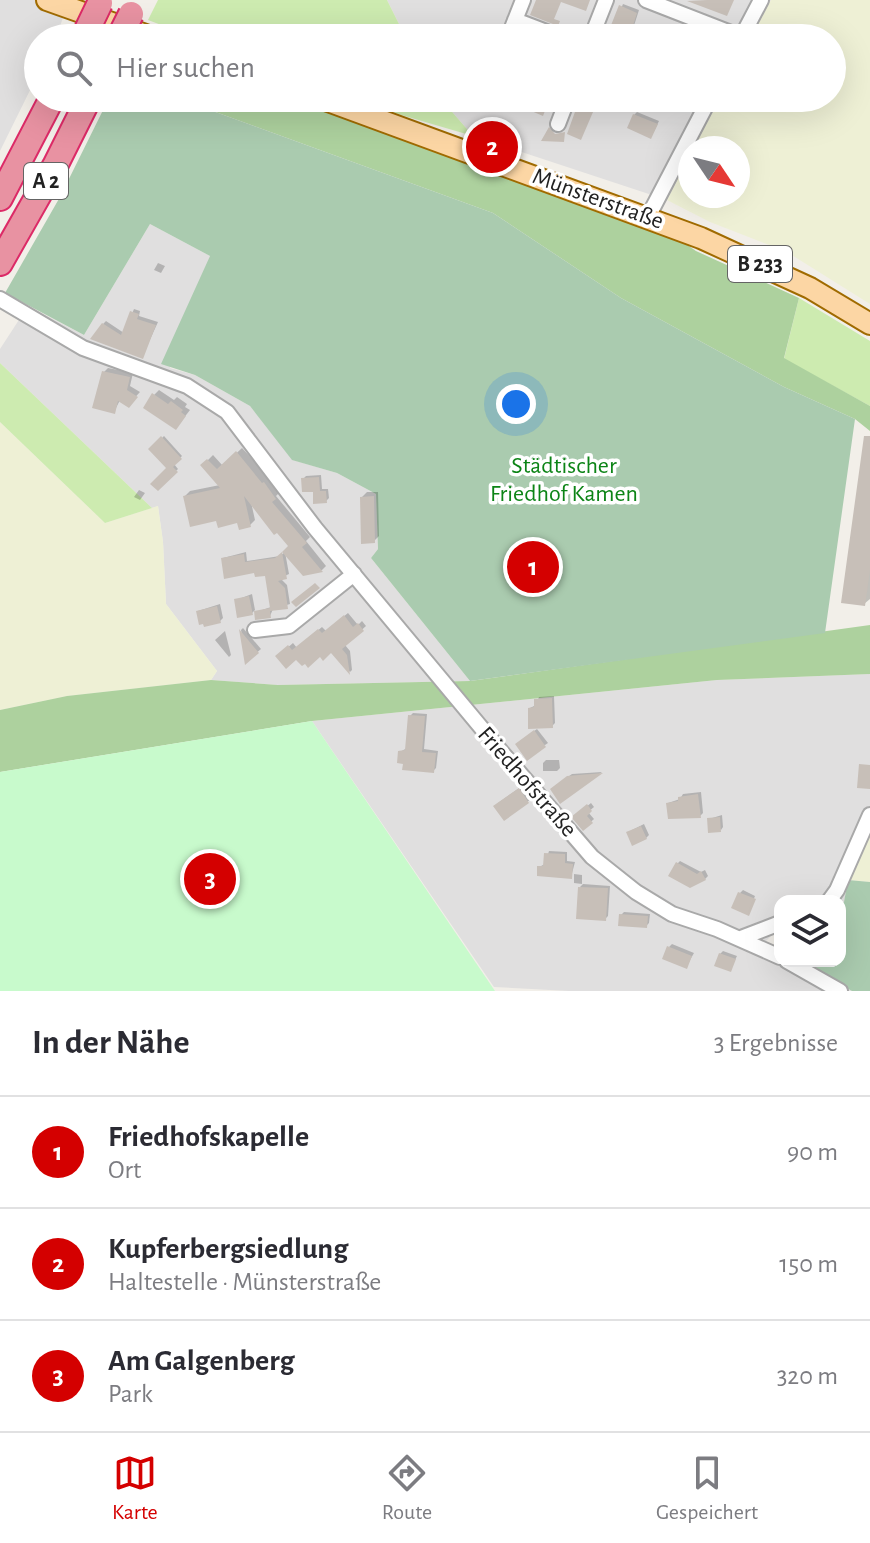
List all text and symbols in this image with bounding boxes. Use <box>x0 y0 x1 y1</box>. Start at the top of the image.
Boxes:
search box <box>24 24 846 112</box>
icon: search <box>52 46 96 90</box>
text: Hier suchen <box>116 53 255 83</box>
pin: 2 <box>466 117 518 177</box>
north arrow <box>678 136 750 208</box>
road number: A 2 <box>24 163 68 199</box>
street label: Münsterstraße <box>529 164 667 234</box>
road number: B 233 <box>728 246 792 282</box>
your location <box>496 384 536 424</box>
park label: Städtischer Friedhof Kamen <box>490 454 638 506</box>
pin: 1 <box>507 537 559 597</box>
street label: Friedhofstraße <box>473 722 581 842</box>
pin: 3 <box>184 849 236 909</box>
map controls <box>774 895 846 967</box>
button: layers <box>774 895 846 967</box>
text: In der Nähe <box>32 1026 189 1060</box>
text: 3 Ergebnisse <box>714 1030 838 1056</box>
text: Friedhofskapelle <box>108 1122 309 1152</box>
text: 1 <box>53 1139 63 1165</box>
text: 90 m <box>787 1139 838 1165</box>
text: Ort <box>108 1157 141 1183</box>
text: Kupferbergsiedlung <box>108 1234 348 1264</box>
text: 2 <box>52 1251 64 1277</box>
text: 150 m <box>779 1251 838 1277</box>
text: Haltestelle · Münsterstraße <box>108 1269 381 1295</box>
text: Am Galgenberg <box>108 1346 295 1376</box>
text: 3 <box>52 1363 64 1389</box>
text: 320 m <box>777 1363 838 1389</box>
text: Park <box>108 1381 153 1407</box>
tab: Karte <box>112 1451 158 1525</box>
tab: Route <box>382 1451 432 1525</box>
tab: Gespeichert <box>656 1451 758 1525</box>

